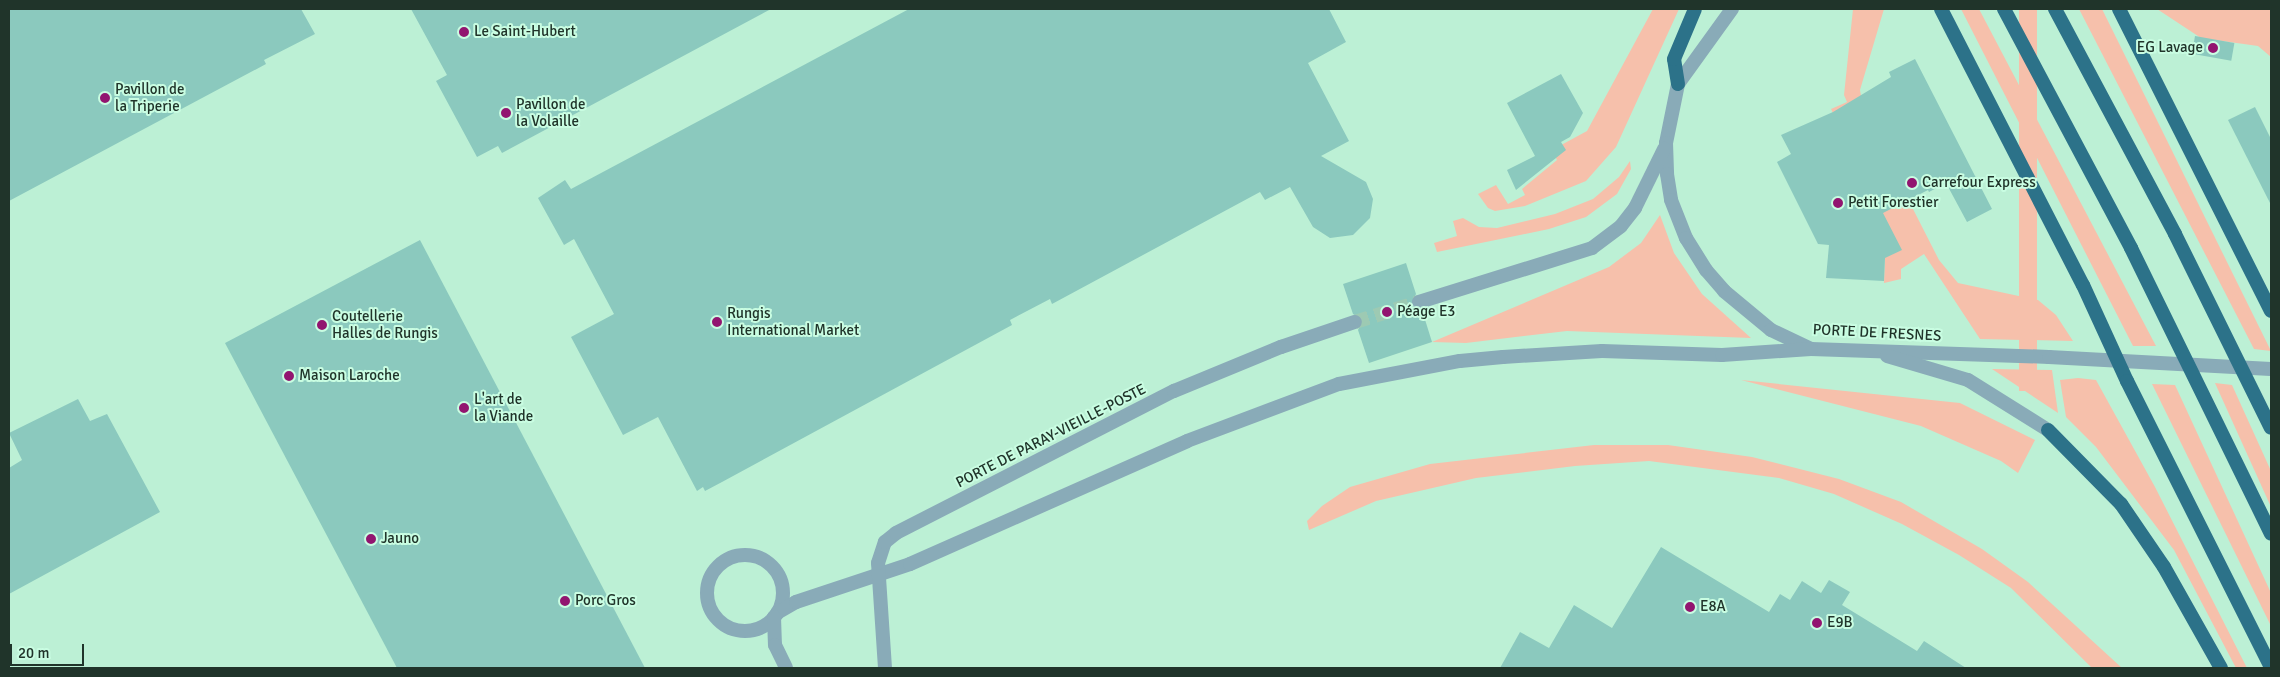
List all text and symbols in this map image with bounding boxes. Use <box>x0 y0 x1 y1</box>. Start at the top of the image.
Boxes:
place label: Le Saint-Hubert <box>474 23 576 41</box>
marker: Le Saint-Hubert <box>458 26 470 38</box>
place label: EG Lavage <box>2137 39 2203 57</box>
marker: EG Lavage <box>2207 42 2219 54</box>
place label: Pavillon de la Triperie <box>115 80 184 115</box>
marker: Pavillon de la Triperie <box>99 92 111 104</box>
place label: Pavillon de la Volaille <box>516 95 585 130</box>
marker: Pavillon de la Volaille <box>500 107 512 119</box>
place label: Carrefour Express <box>1922 174 2036 192</box>
marker: Carrefour Express <box>1906 177 1918 189</box>
place label: Petit Forestier <box>1848 194 1938 212</box>
marker: Petit Forestier <box>1832 197 1844 209</box>
place label: Péage E3 <box>1397 303 1455 321</box>
place label: Rungis International Market <box>727 304 859 339</box>
marker: Péage E3 <box>1381 306 1393 318</box>
place label: Coutellerie Halles de Rungis <box>332 307 438 342</box>
marker: Rungis International Market <box>711 316 723 328</box>
marker: Coutellerie Halles de Rungis <box>316 319 328 331</box>
street label: PORTE DE FRESNES <box>1812 321 1942 345</box>
place label: Maison Laroche <box>299 367 400 385</box>
marker: Maison Laroche <box>283 370 295 382</box>
street label: PORTE DE PARAY-VIEILLE-POSTE <box>953 380 1149 492</box>
place label: L'art de la Viande <box>474 390 533 425</box>
marker: L'art de la Viande <box>458 402 470 414</box>
place label: Jauno <box>381 530 419 548</box>
marker: Jauno <box>365 533 377 545</box>
place label: Porc Gros <box>575 592 636 610</box>
marker: Porc Gros <box>559 595 571 607</box>
place label: E8A <box>1700 598 1726 616</box>
marker: E8A <box>1684 601 1696 613</box>
place label: E9B <box>1827 614 1853 632</box>
marker: E9B <box>1811 617 1823 629</box>
scale bar <box>12 634 86 666</box>
text: 20 m <box>18 644 49 662</box>

